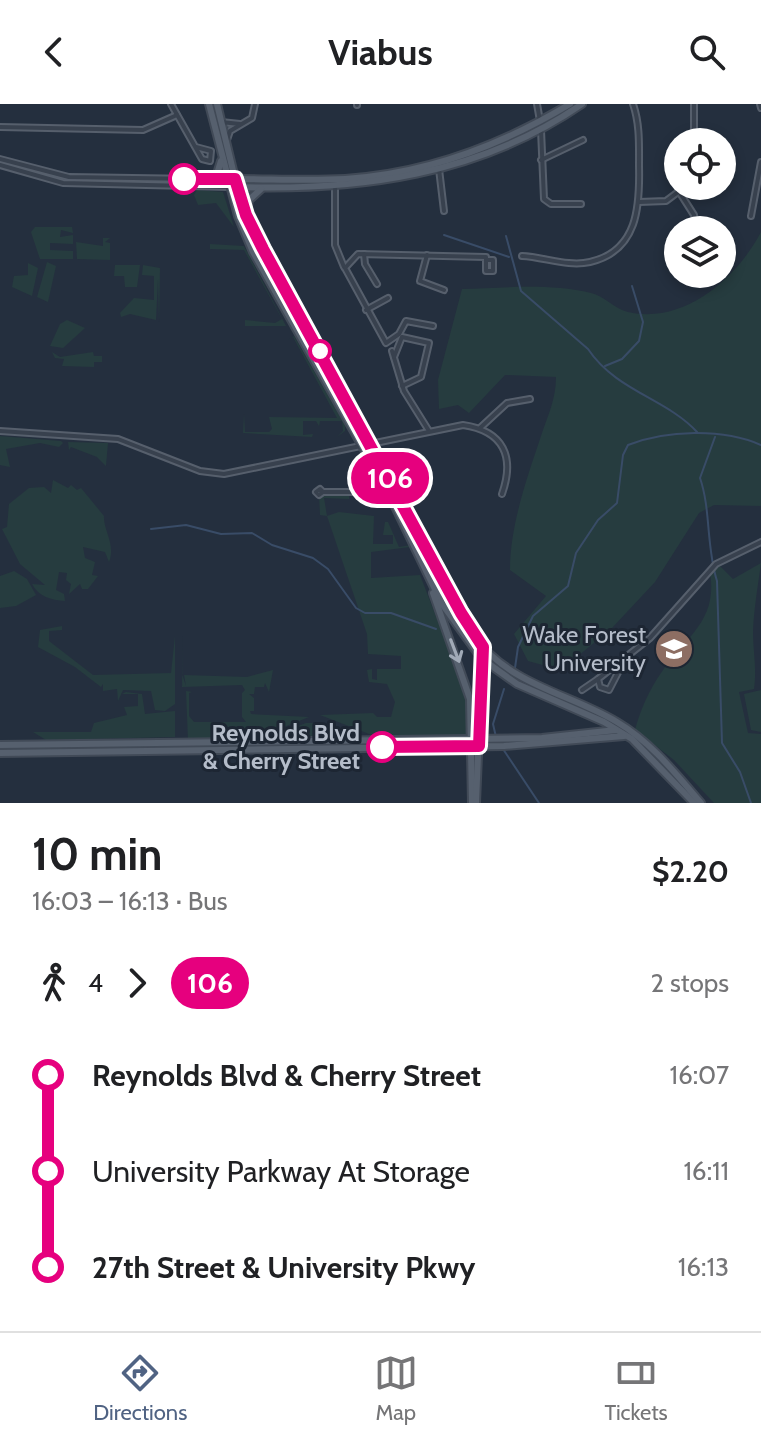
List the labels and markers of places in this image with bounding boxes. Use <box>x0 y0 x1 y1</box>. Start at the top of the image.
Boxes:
unlabelled marker <box>169 164 199 194</box>
unlabelled marker <box>309 340 331 362</box>
place label: Wake Forest University <box>523 620 646 677</box>
school or university icon: Wake Forest University <box>653 628 695 670</box>
place label: Reynolds Blvd & Cherry Street <box>203 718 360 775</box>
marker: Reynolds Blvd & Cherry Street <box>367 732 397 762</box>

